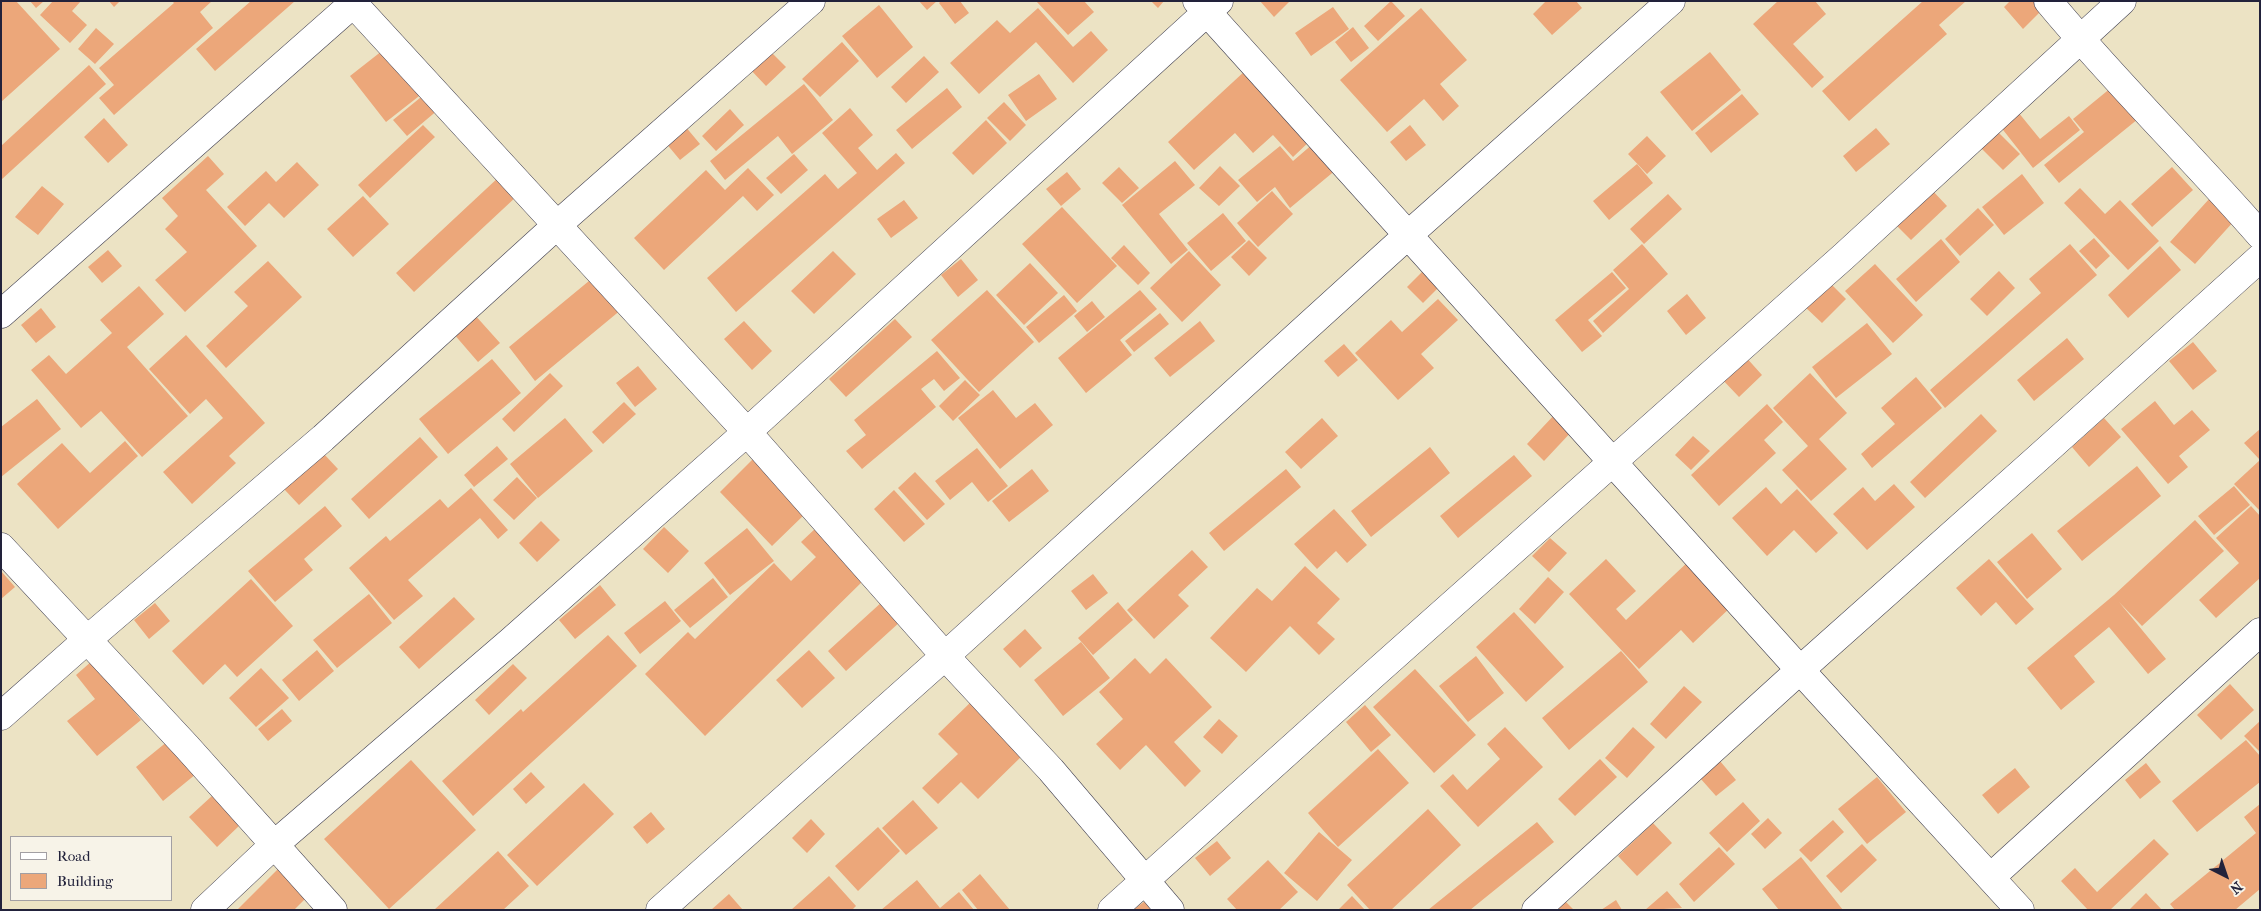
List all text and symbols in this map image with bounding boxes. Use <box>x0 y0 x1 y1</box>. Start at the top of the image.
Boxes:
legend <box>10 836 172 901</box>
text: Road <box>57 847 90 865</box>
north arrow <box>2201 851 2251 901</box>
text: Building <box>57 872 113 890</box>
text: N <box>2227 878 2246 898</box>

